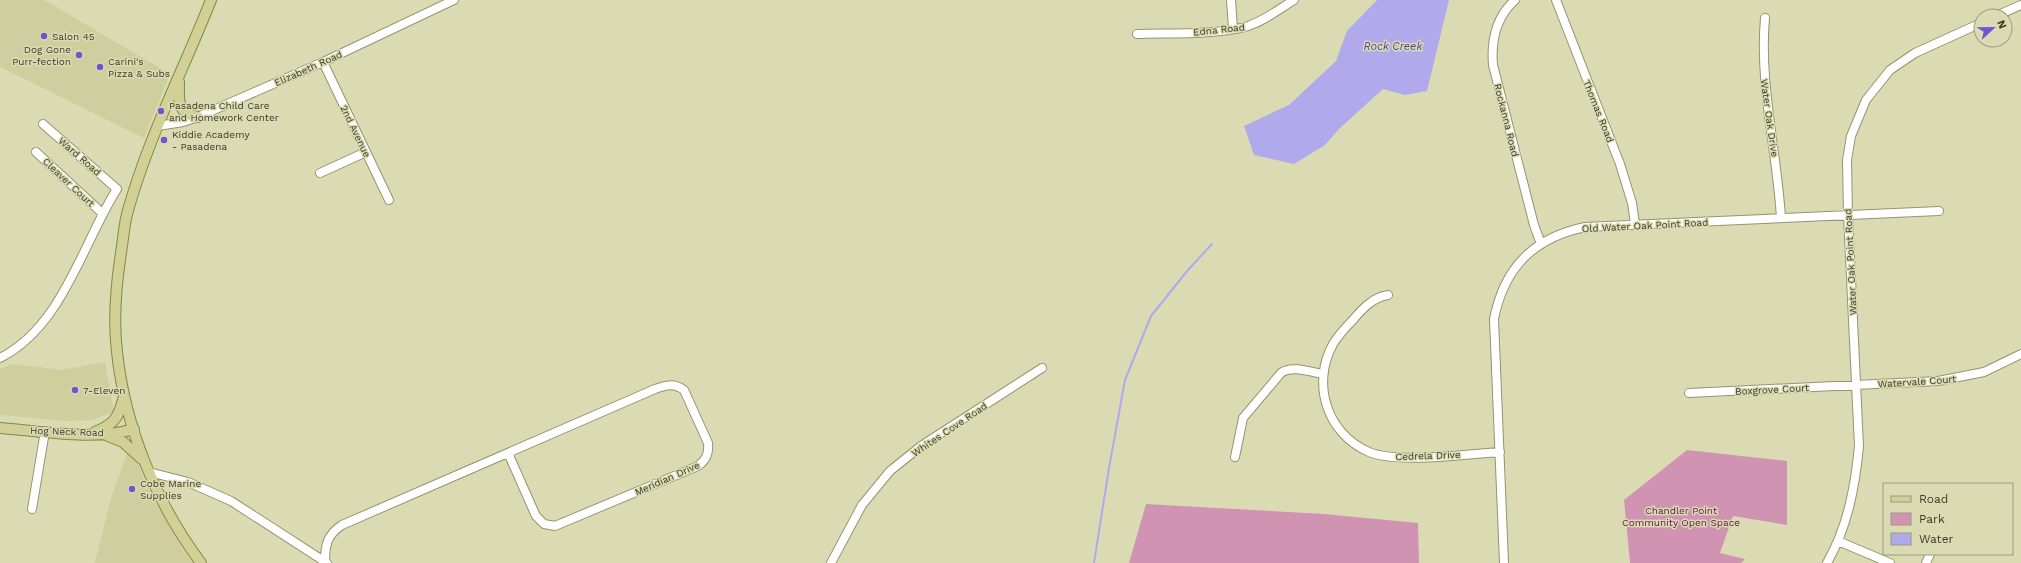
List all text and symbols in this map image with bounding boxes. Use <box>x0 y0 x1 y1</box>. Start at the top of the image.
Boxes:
north arrow <box>1973 8 2013 48</box>
text: N <box>1994 18 2009 31</box>
street label: Edna Road <box>1193 21 1245 38</box>
marker: Salon 45 <box>39 31 49 41</box>
place label: Salon 45 <box>52 31 95 42</box>
water label: Rock Creek <box>1364 40 1423 53</box>
place label: Dog Gone Purr-fection <box>12 44 71 67</box>
street label: Elizabeth Road <box>273 49 344 88</box>
marker: Dog Gone Purr-fection <box>74 50 84 60</box>
place label: Carini's Pizza & Subs <box>108 56 170 79</box>
marker: Carini's Pizza & Subs <box>95 62 105 72</box>
street label: Thomas Road <box>1581 78 1616 144</box>
street label: Water Oak Drive <box>1759 78 1780 158</box>
street label: Rockanna Road <box>1492 82 1521 158</box>
place label: Pasadena Child Care and Homework Center <box>169 100 279 123</box>
street label: 2nd Avenue <box>338 103 373 159</box>
marker: Pasadena Child Care and Homework Center <box>156 106 166 116</box>
place label: Kiddie Academy - Pasadena <box>172 129 250 152</box>
street label: Ward Road <box>56 135 103 178</box>
marker: Kiddie Academy - Pasadena <box>159 135 169 145</box>
street label: Cleaver Court <box>41 156 97 210</box>
street label: Water Oak Point Road <box>1842 208 1859 316</box>
street label: Old Water Oak Point Road <box>1581 217 1709 234</box>
street label: Watervale Court <box>1877 373 1957 390</box>
street label: Boxgrove Court <box>1735 382 1810 397</box>
marker: 7-Eleven <box>70 385 80 395</box>
place label: 7-Eleven <box>83 385 125 396</box>
street label: Whites Cove Road <box>909 400 989 459</box>
street label: Hog Neck Road <box>30 425 104 438</box>
street label: Cedrela Drive <box>1395 449 1461 462</box>
street label: Meridian Drive <box>633 459 702 498</box>
place label: Cobe Marine Supplies <box>140 478 201 501</box>
legend <box>1883 483 2013 555</box>
marker: Cobe Marine Supplies <box>127 484 137 494</box>
text: Road <box>1919 492 1948 506</box>
park label: Chandler Point Community Open Space <box>1622 505 1740 528</box>
text: Park <box>1919 512 1945 526</box>
text: Water <box>1919 532 1954 546</box>

